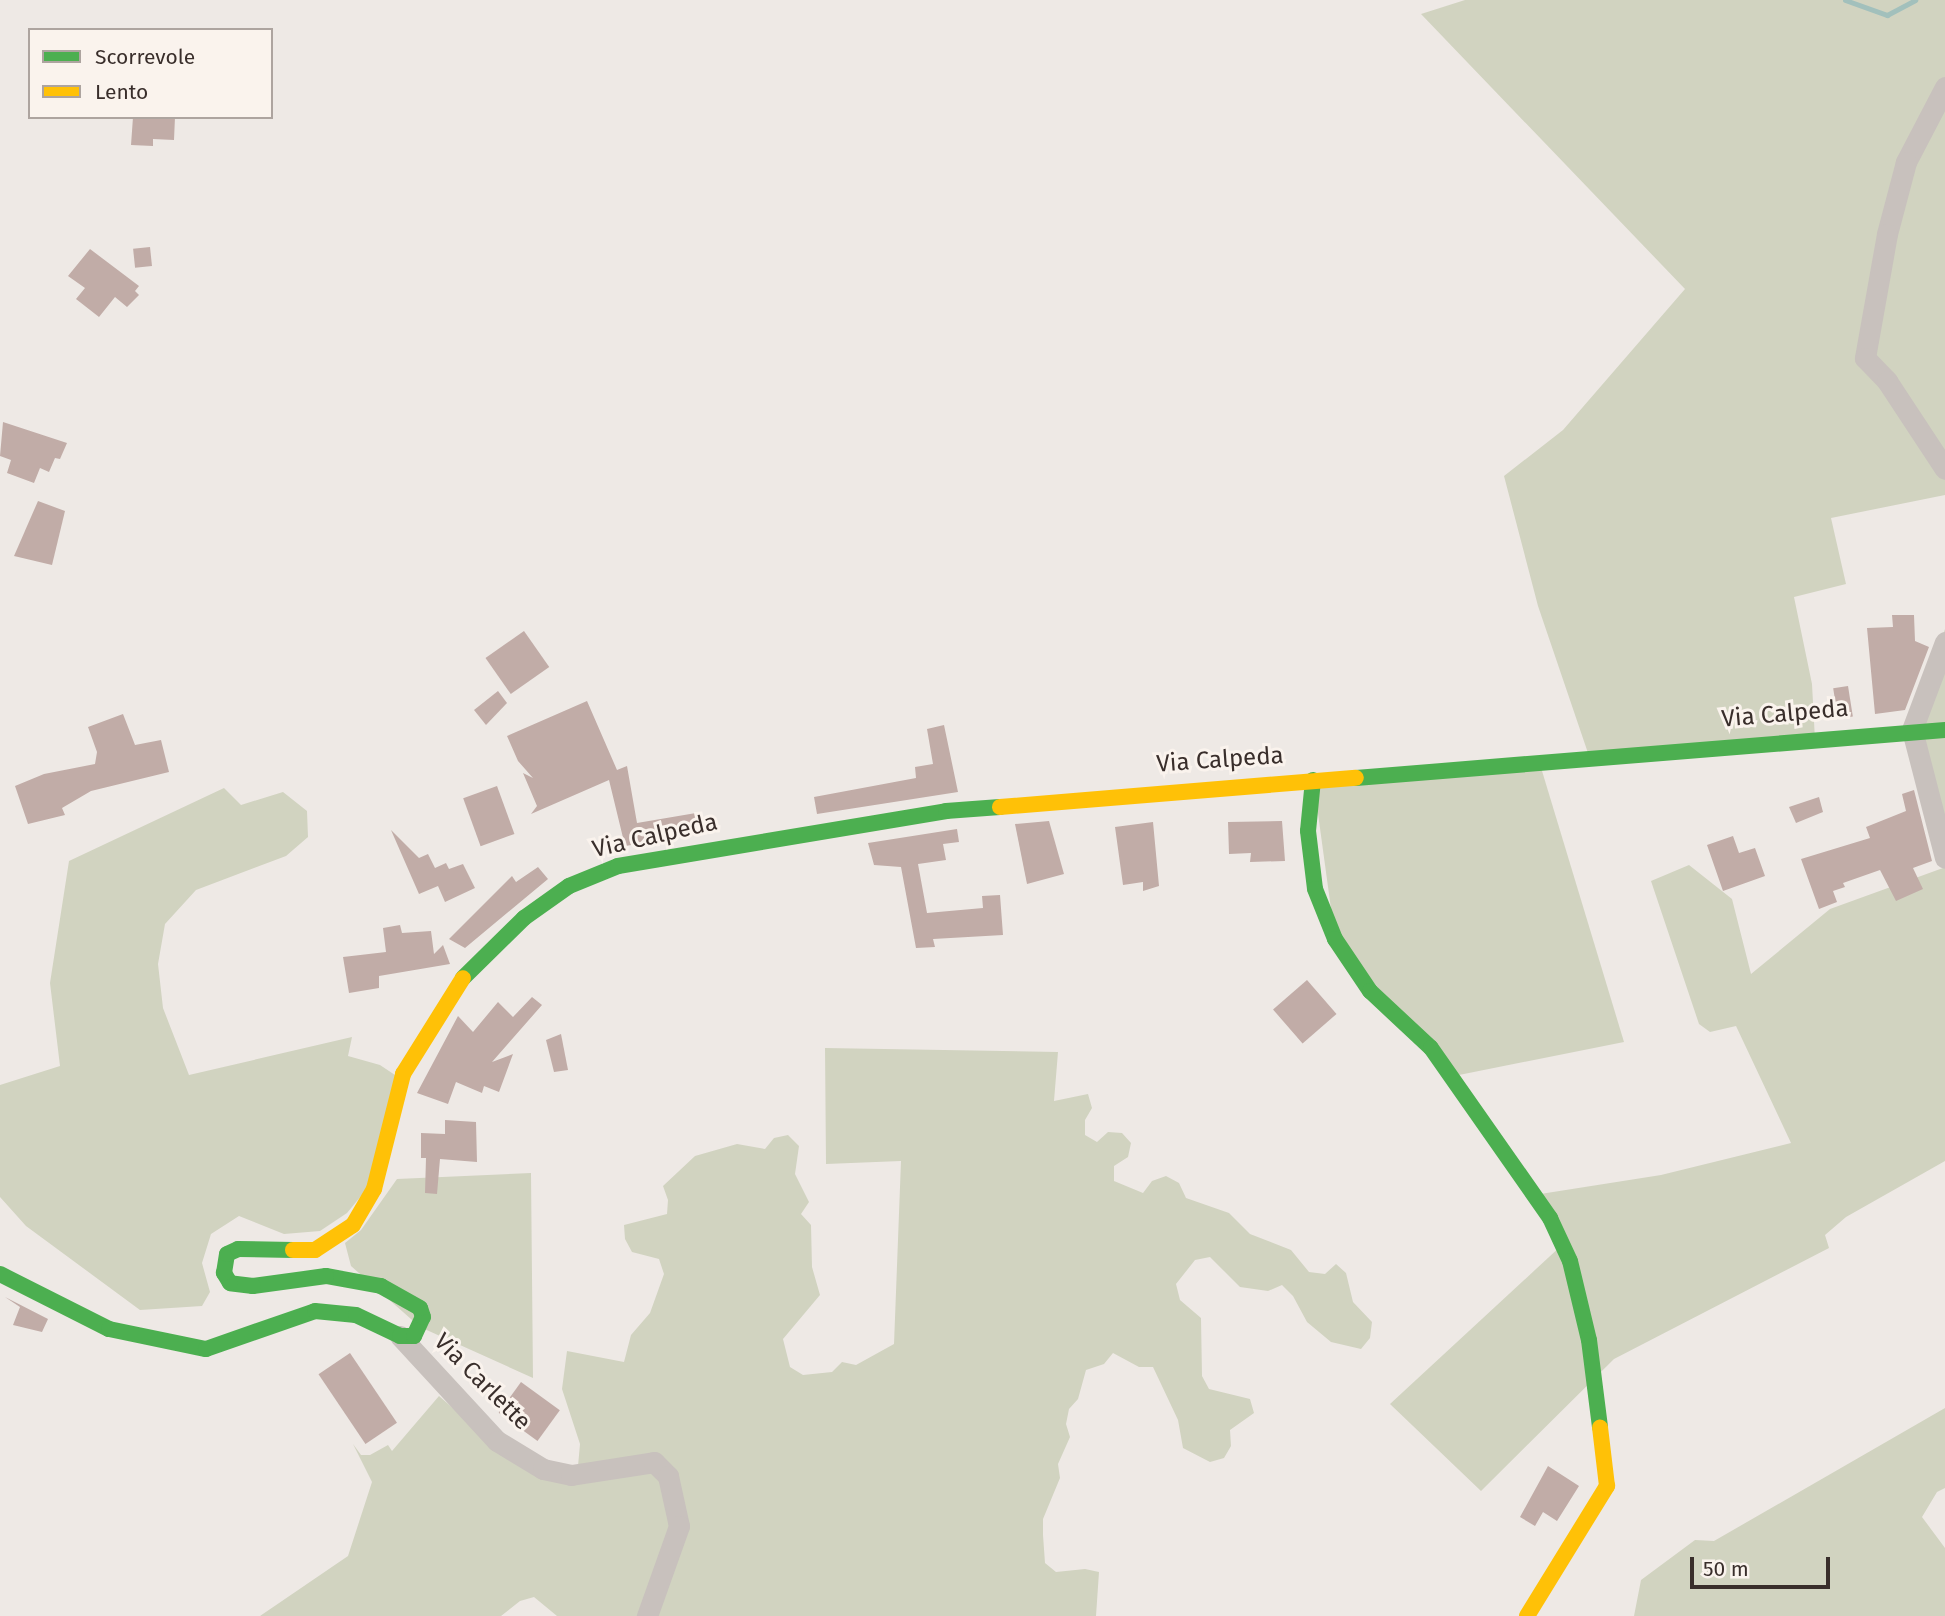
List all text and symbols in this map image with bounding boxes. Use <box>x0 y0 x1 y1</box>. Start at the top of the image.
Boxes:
legend <box>28 28 273 119</box>
text: Scorrevole <box>95 44 195 70</box>
text: Lento <box>95 79 148 105</box>
street label: Via Calpeda <box>1720 694 1850 734</box>
street label: Via Calpeda <box>1155 741 1285 779</box>
street label: Via Calpeda <box>590 808 720 864</box>
street label: Via Carlette <box>428 1328 536 1436</box>
scale bar <box>1693 1542 1833 1586</box>
text: 50 m <box>1703 1556 1749 1582</box>

